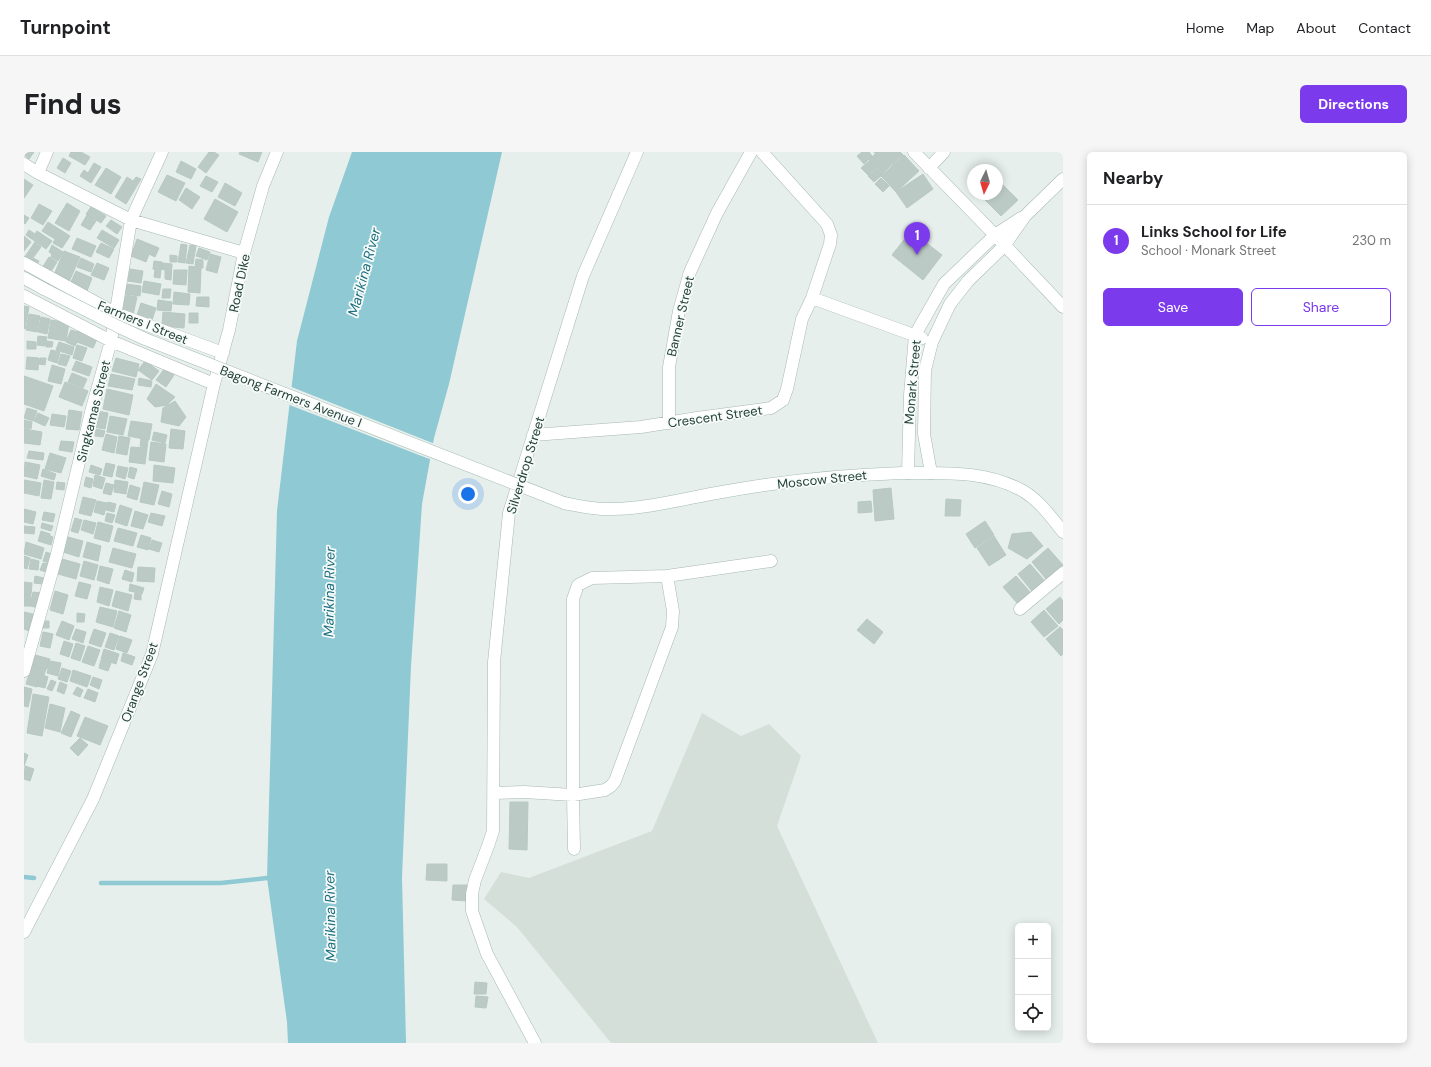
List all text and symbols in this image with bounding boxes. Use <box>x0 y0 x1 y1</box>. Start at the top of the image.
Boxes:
text: Turnpoint <box>20 15 111 40</box>
text: Home <box>1186 19 1224 37</box>
text: Map <box>1246 19 1274 37</box>
text: About <box>1296 19 1336 37</box>
text: Contact <box>1358 19 1411 37</box>
button: Directions <box>1300 85 1407 123</box>
text: Find us <box>24 86 122 123</box>
north arrow <box>967 164 1003 200</box>
text: Nearby <box>1103 167 1163 189</box>
pin: 1 <box>904 222 930 255</box>
text: Links School for Life <box>1141 222 1287 242</box>
water label: Marikina River <box>344 225 385 318</box>
text: 1 <box>1114 232 1118 249</box>
text: 230 m <box>1352 232 1391 249</box>
text: School · Monark Street <box>1141 242 1276 259</box>
street label: Road Dike <box>225 252 254 314</box>
street label: Banner Street <box>663 274 698 358</box>
button: Save <box>1103 288 1243 326</box>
button: Share <box>1251 288 1391 326</box>
street label: Farmers I Street <box>95 297 190 348</box>
street label: Monark Street <box>900 339 925 425</box>
street label: Singkamas Street <box>73 358 114 464</box>
street label: Bagong Farmers Avenue I <box>217 362 364 431</box>
street label: Crescent Street <box>667 401 764 432</box>
street label: Silverdrop Street <box>503 414 548 516</box>
street label: Moscow Street <box>776 466 868 493</box>
your location <box>458 484 478 504</box>
water label: Marikina River <box>319 546 339 637</box>
street label: Orange Street <box>117 640 162 725</box>
water label: Marikina River <box>320 870 340 961</box>
map controls <box>1015 923 1051 1031</box>
button: + <box>1015 923 1051 959</box>
button: − <box>1015 959 1051 995</box>
button: locate <box>1015 995 1051 1031</box>

